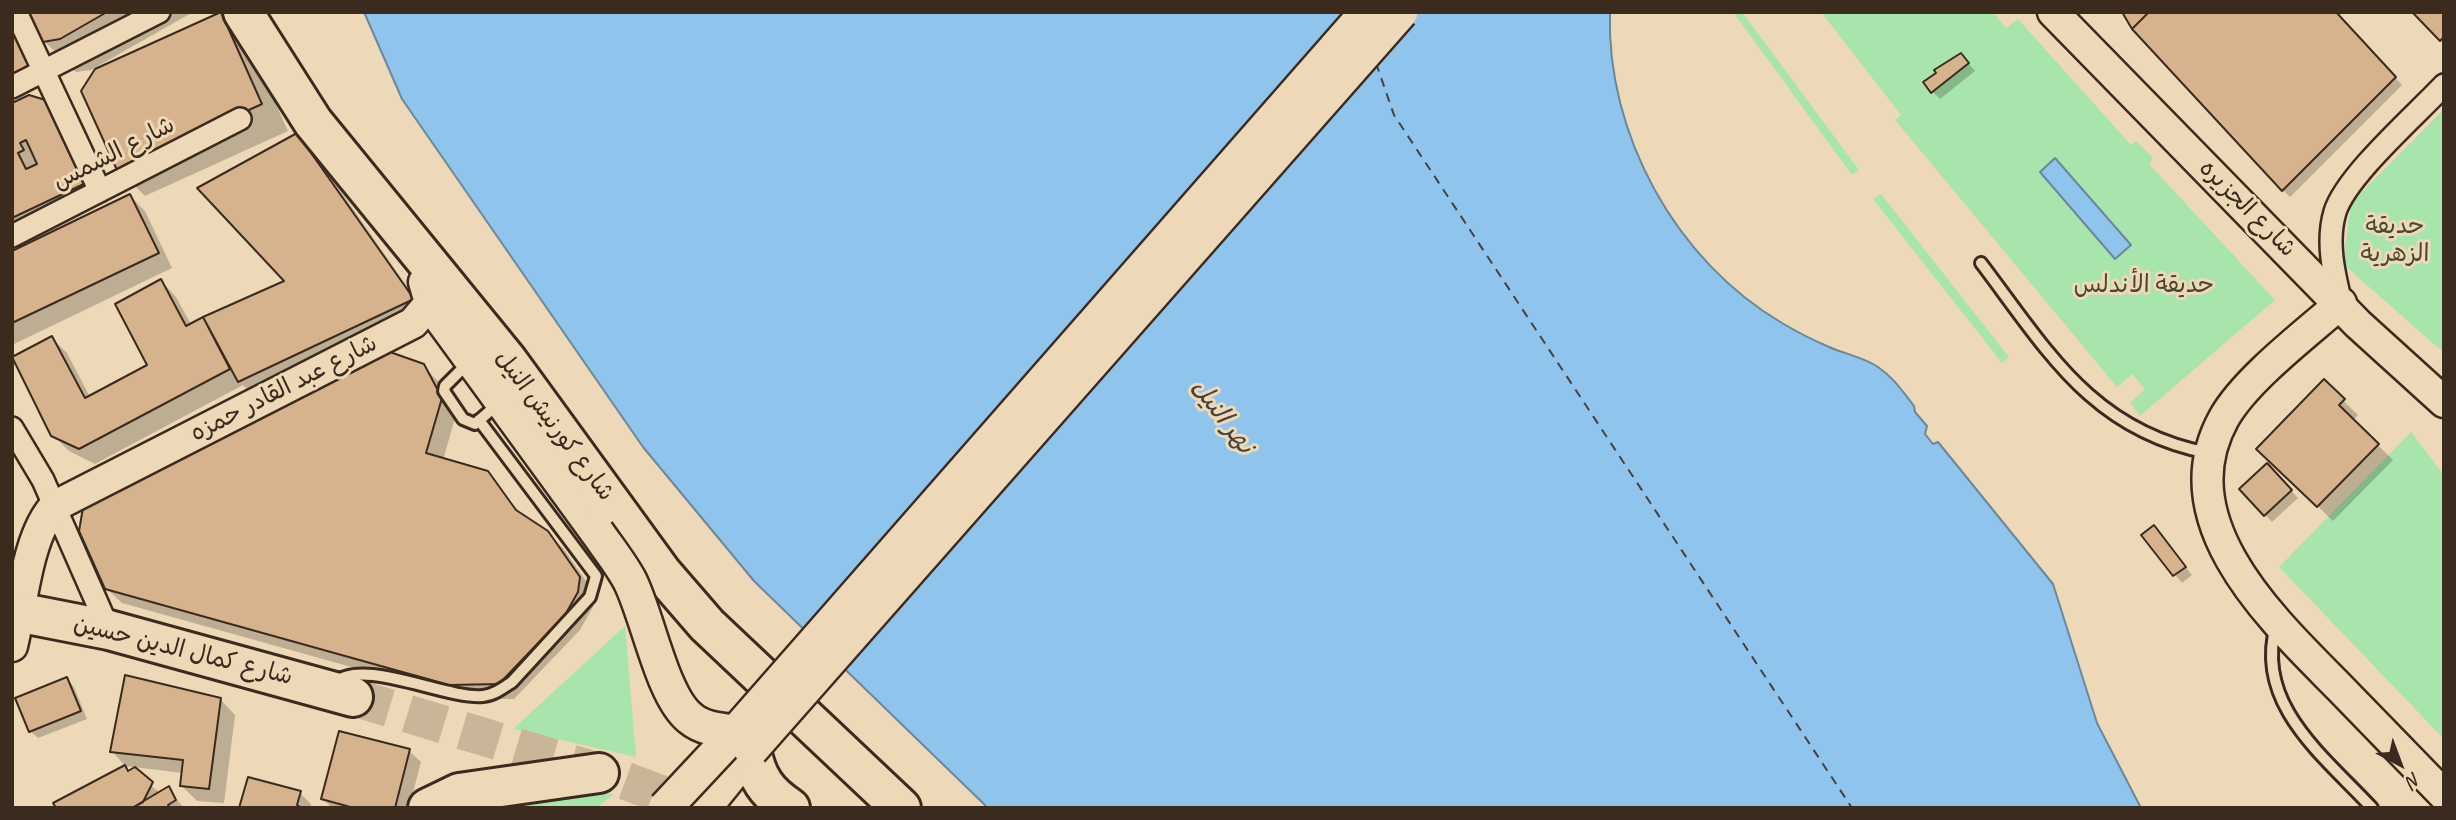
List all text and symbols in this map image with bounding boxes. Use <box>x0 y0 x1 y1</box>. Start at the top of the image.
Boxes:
street label: شارع الشمس <box>48 111 180 197</box>
street label: شارع الجزيره <box>2192 154 2302 264</box>
park label: حديقة الزهرية <box>2361 213 2429 269</box>
park label: حديقة الأندلس <box>2074 272 2214 300</box>
street label: شارع عبد القادر حمزه <box>186 329 382 449</box>
street label: شارع كورنيش النيل <box>488 345 620 507</box>
water label: نهر النيل <box>1184 373 1260 461</box>
street label: شارع كمال الدين حسين <box>70 610 296 692</box>
north arrow <box>2365 729 2435 799</box>
text: N <box>2401 767 2426 793</box>

